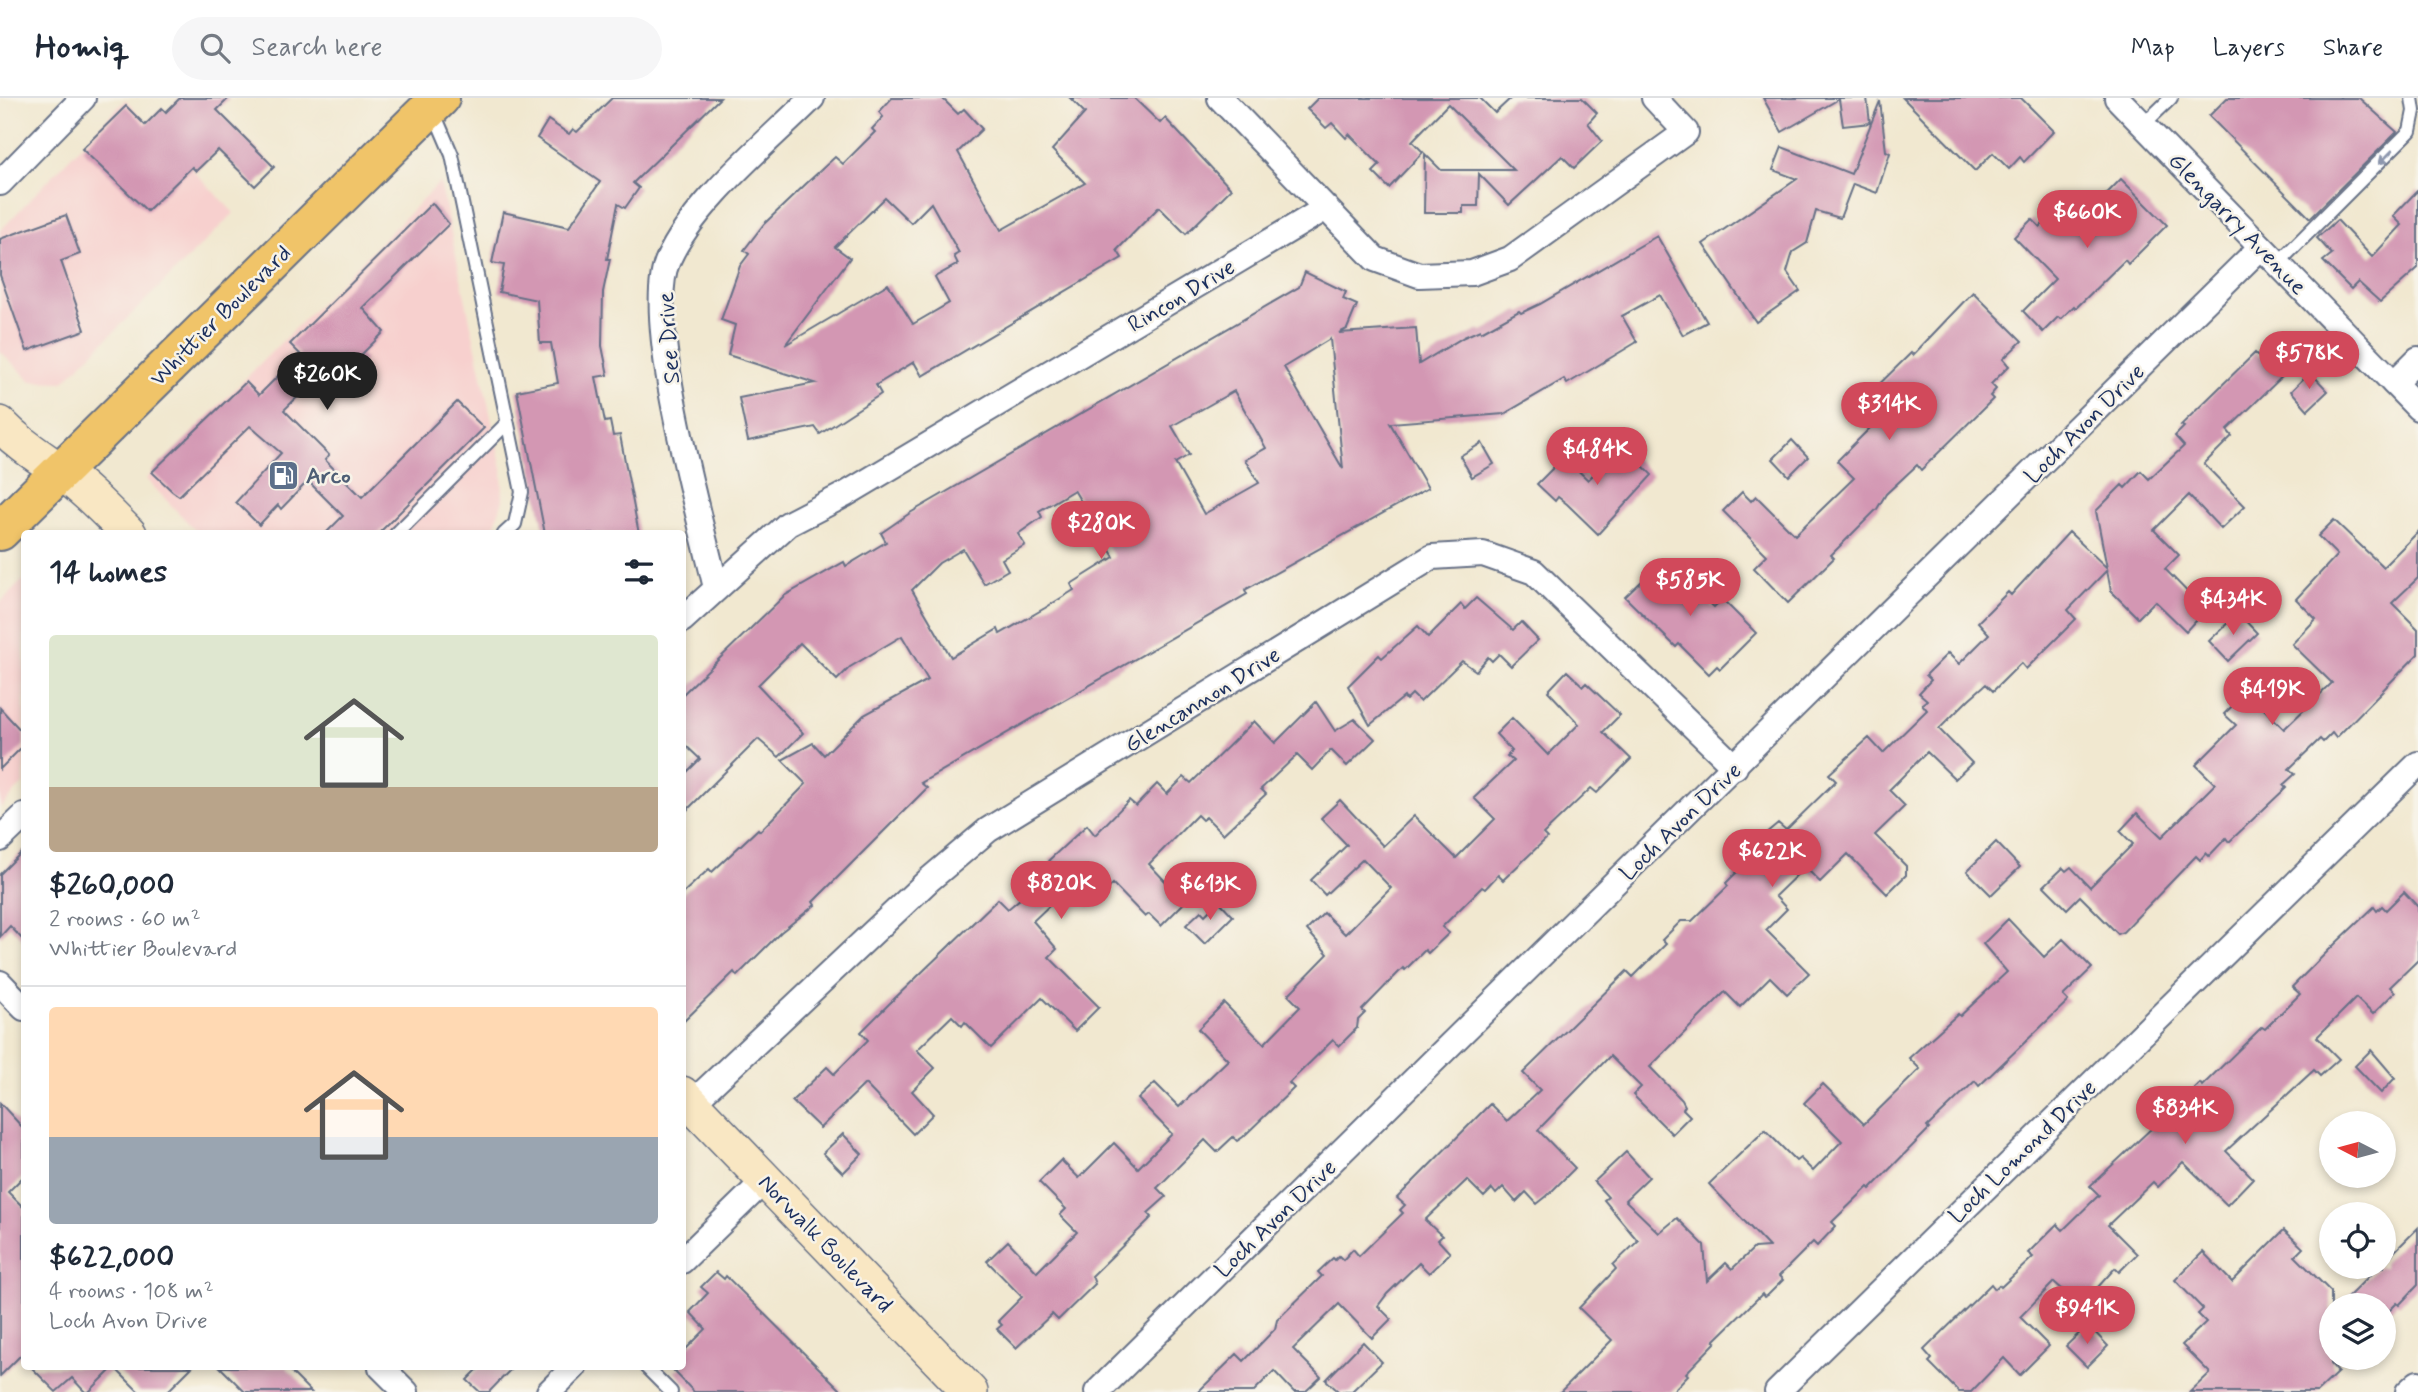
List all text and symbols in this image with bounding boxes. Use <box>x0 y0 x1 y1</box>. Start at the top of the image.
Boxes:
search box <box>172 17 662 80</box>
text: Homiq <box>35 26 130 70</box>
icon: search <box>196 29 234 67</box>
text: Search here <box>252 31 382 65</box>
text: Map <box>2131 33 2175 64</box>
text: Layers <box>2213 33 2285 64</box>
text: Share <box>2323 33 2383 64</box>
street label: Glengarry Avenue <box>2161 147 2312 302</box>
one-way arrow <box>2378 148 2395 165</box>
pin: $660K <box>2038 190 2136 250</box>
text: $660K <box>2053 198 2121 228</box>
street label: Whittier Boulevard <box>144 239 299 394</box>
street label: Rincon Drive <box>1123 253 1241 341</box>
street label: See Drive <box>652 291 688 385</box>
pin: $578K <box>2260 331 2358 391</box>
text: $578K <box>2275 339 2343 369</box>
pin: $260K <box>278 352 376 412</box>
street label: Loch Avon Drive <box>2019 358 2152 491</box>
text: $260K <box>293 360 361 390</box>
pin: $314K <box>1840 382 1938 442</box>
text: $314K <box>1857 390 1921 420</box>
pin: $484K <box>1548 428 1646 487</box>
text: $484K <box>1562 435 1632 465</box>
fuel station icon: Arco <box>266 458 300 492</box>
place label: Arco <box>306 462 351 492</box>
pin: $280K <box>1052 502 1150 561</box>
text: $280K <box>1067 509 1135 539</box>
text: 14 homes <box>49 553 167 592</box>
icon: filters <box>620 553 658 591</box>
pin: $585K <box>1641 559 1739 618</box>
text: $585K <box>1656 566 1724 596</box>
pin: $434K <box>2184 578 2282 637</box>
text: $434K <box>2200 585 2266 615</box>
street label: Glencannon Drive <box>1119 641 1287 761</box>
pin: $419K <box>2223 668 2321 727</box>
text: $419K <box>2239 675 2305 705</box>
icon: home <box>291 680 417 806</box>
street label: Loch Avon Drive <box>1614 757 1749 888</box>
pin: $622K <box>1723 830 1821 889</box>
text: $622K <box>1738 837 1806 867</box>
pin: $820K <box>1012 862 1110 921</box>
pin: $613K <box>1161 862 1259 922</box>
text: $260,000 <box>49 866 174 905</box>
text: $820K <box>1027 869 1095 899</box>
text: $613K <box>1180 870 1240 900</box>
text: 2 rooms · 60 m² <box>49 905 201 935</box>
text: Whittier Boulevard <box>49 935 237 965</box>
icon: home <box>291 1052 417 1178</box>
street label: Loch Lomond Drive <box>1943 1074 2104 1231</box>
pin: $834K <box>2136 1086 2234 1146</box>
text: $834K <box>2152 1094 2218 1124</box>
north arrow <box>2319 1111 2396 1188</box>
map controls <box>2319 1111 2396 1370</box>
street label: Loch Avon Drive <box>1209 1154 1344 1285</box>
street label: Norwalk Boulevard <box>751 1169 898 1320</box>
button: locate <box>2319 1202 2396 1279</box>
text: $622,000 <box>49 1238 174 1277</box>
text: 4 rooms · 108 m² <box>49 1277 214 1307</box>
pin: $941K <box>2038 1286 2136 1346</box>
button: layers <box>2319 1293 2396 1370</box>
text: $941K <box>2055 1294 2119 1324</box>
text: Loch Avon Drive <box>49 1307 208 1337</box>

